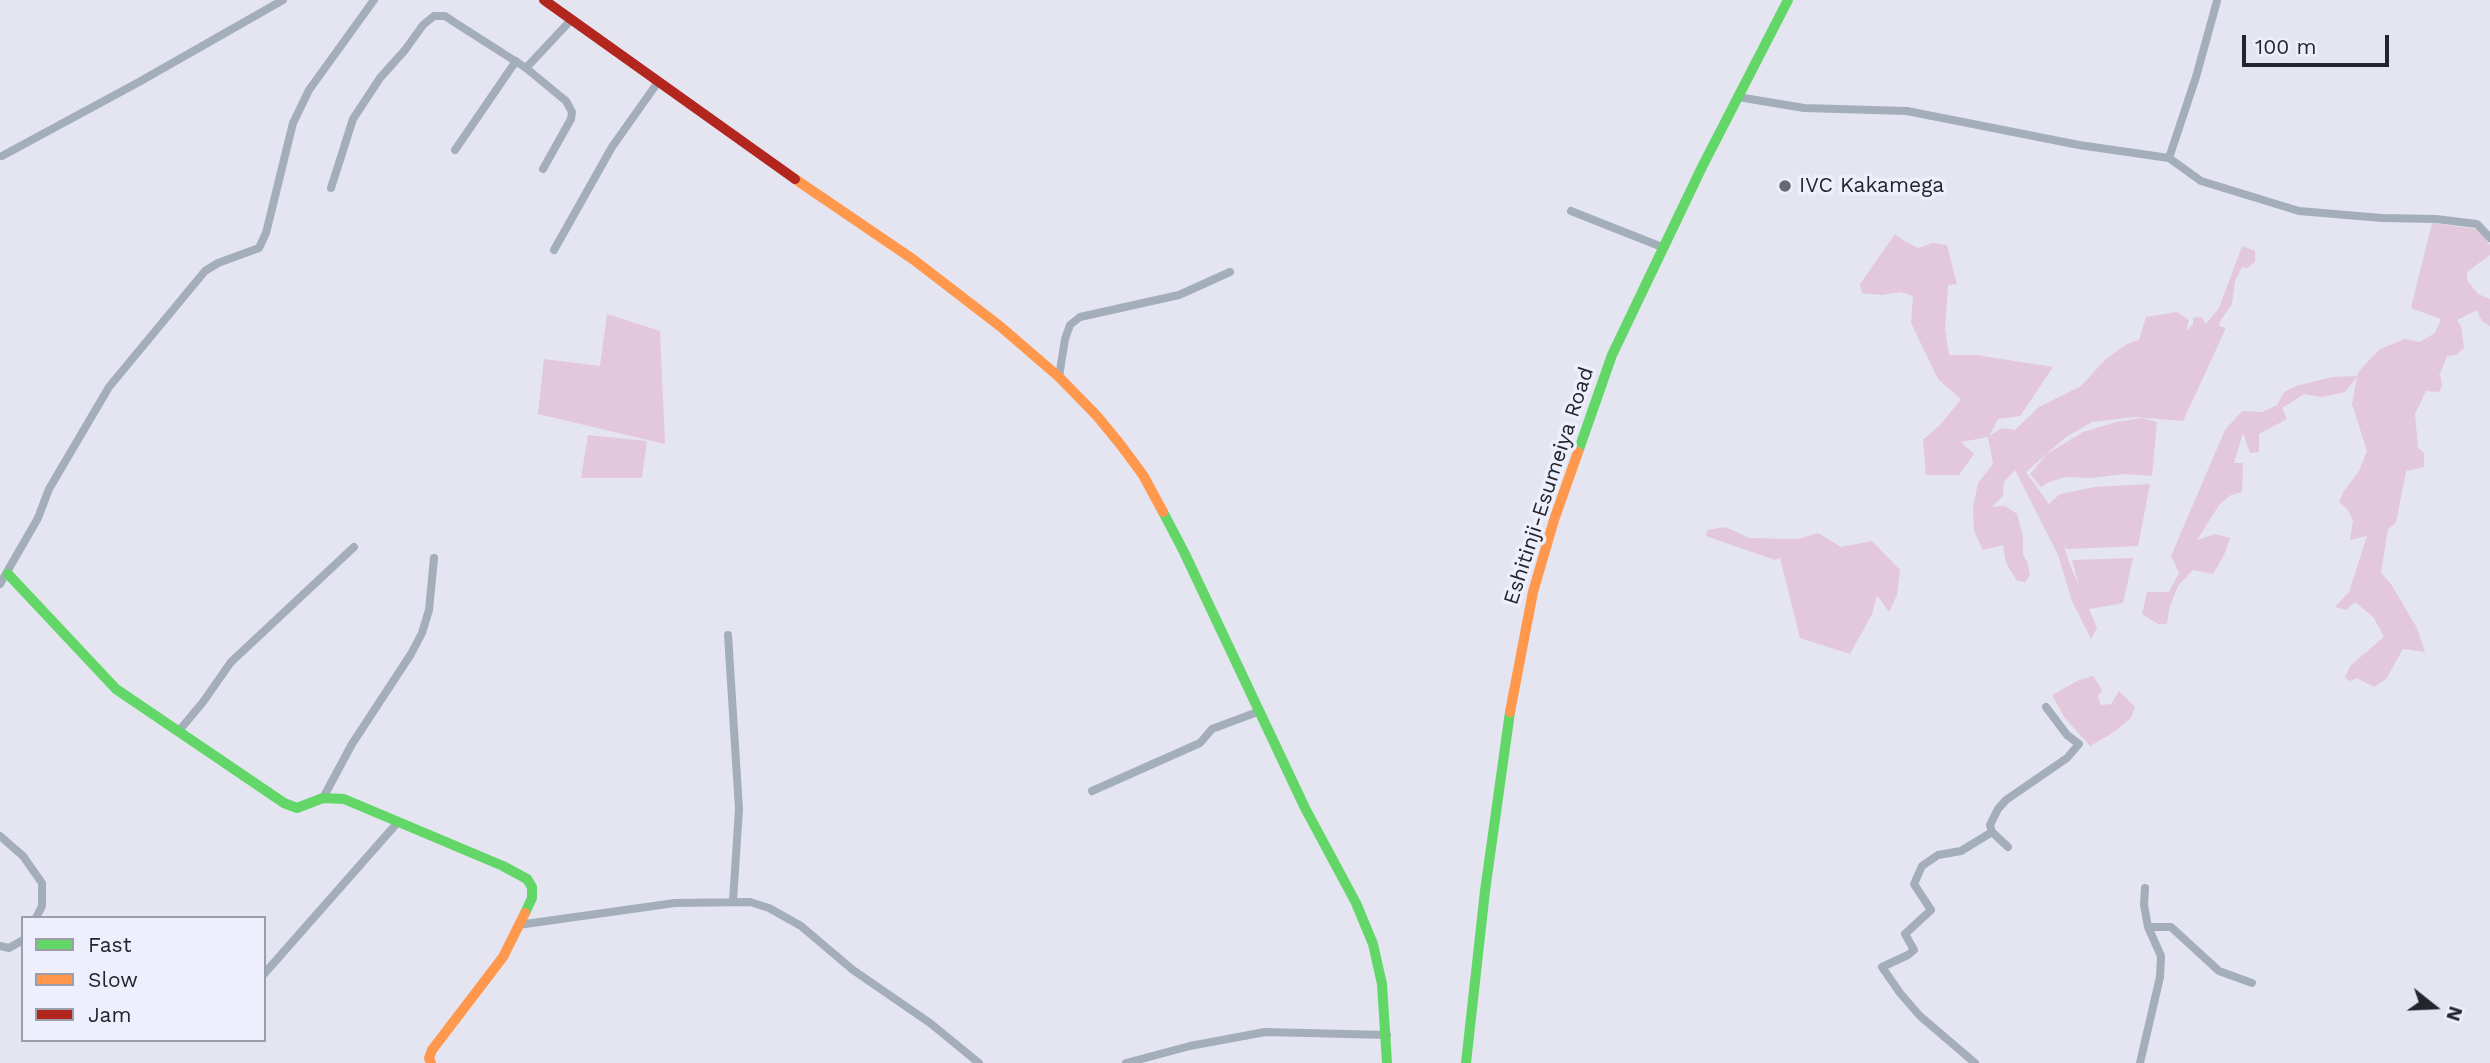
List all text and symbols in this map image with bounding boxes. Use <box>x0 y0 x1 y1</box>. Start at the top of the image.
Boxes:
scale bar <box>2245 21 2392 65</box>
text: 100 m <box>2255 34 2317 59</box>
place label: IVC Kakamega <box>1799 173 1944 199</box>
marker: IVC Kakamega <box>1777 178 1793 194</box>
street label: Eshitinji-Esumeiya Road <box>1499 364 1599 608</box>
legend <box>21 916 266 1042</box>
text: Fast <box>88 932 132 957</box>
text: Slow <box>88 967 138 992</box>
north arrow <box>2399 972 2469 1042</box>
text: Jam <box>88 1002 131 1027</box>
text: N <box>2441 1003 2468 1024</box>

